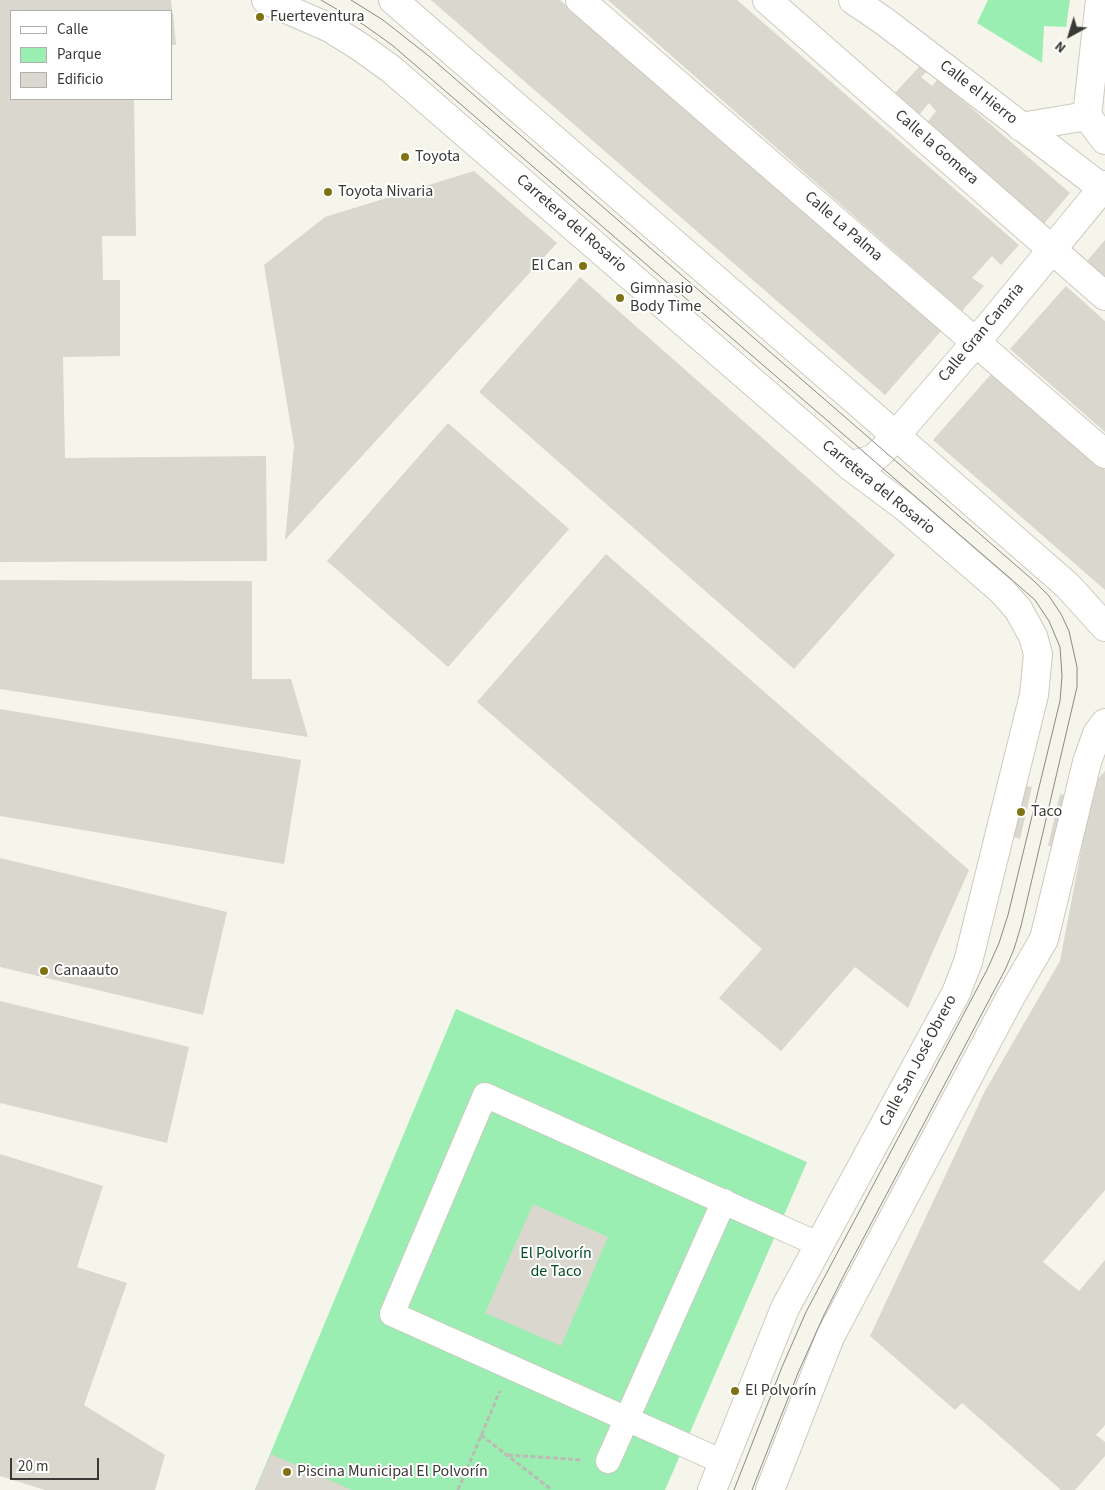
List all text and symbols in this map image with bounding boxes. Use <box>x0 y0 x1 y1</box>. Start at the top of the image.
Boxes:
place label: Fuerteventura <box>270 7 364 27</box>
legend <box>10 10 172 100</box>
north arrow <box>1045 10 1095 60</box>
marker: Fuerteventura <box>254 11 266 23</box>
text: Calle <box>57 19 88 40</box>
text: N <box>1051 36 1070 57</box>
text: Parque <box>57 44 101 65</box>
street label: Calle el Hierro <box>935 57 1021 129</box>
text: Edificio <box>57 69 104 90</box>
street label: Calle la Gomera <box>890 106 982 190</box>
place label: Toyota <box>415 147 460 167</box>
marker: Toyota <box>399 151 411 163</box>
street label: Carretera del Rosario <box>512 171 630 277</box>
place label: Toyota Nivaria <box>338 182 433 202</box>
marker: Toyota Nivaria <box>322 186 334 198</box>
street label: Calle La Palma <box>800 188 886 266</box>
place label: El Can <box>531 256 573 276</box>
marker: El Can <box>577 260 589 272</box>
place label: Gimnasio Body Time <box>630 279 701 317</box>
street label: Calle Gran Canaria <box>935 280 1029 386</box>
marker: Gimnasio Body Time <box>614 292 626 304</box>
street label: Carretera del Rosario <box>818 436 938 540</box>
place label: Taco <box>1031 802 1062 822</box>
marker: Taco <box>1015 806 1027 818</box>
place label: Canaauto <box>54 961 119 981</box>
marker: Canaauto <box>38 965 50 977</box>
street label: Calle San José Obrero <box>876 992 962 1130</box>
park label: El Polvorín de Taco <box>520 1244 592 1282</box>
place label: El Polvorín <box>745 1381 816 1401</box>
marker: El Polvorín <box>729 1385 741 1397</box>
scale bar <box>12 1448 101 1480</box>
text: 20 m <box>18 1456 48 1477</box>
place label: Piscina Municipal El Polvorín <box>297 1462 488 1482</box>
marker: Piscina Municipal El Polvorín <box>281 1466 293 1478</box>

